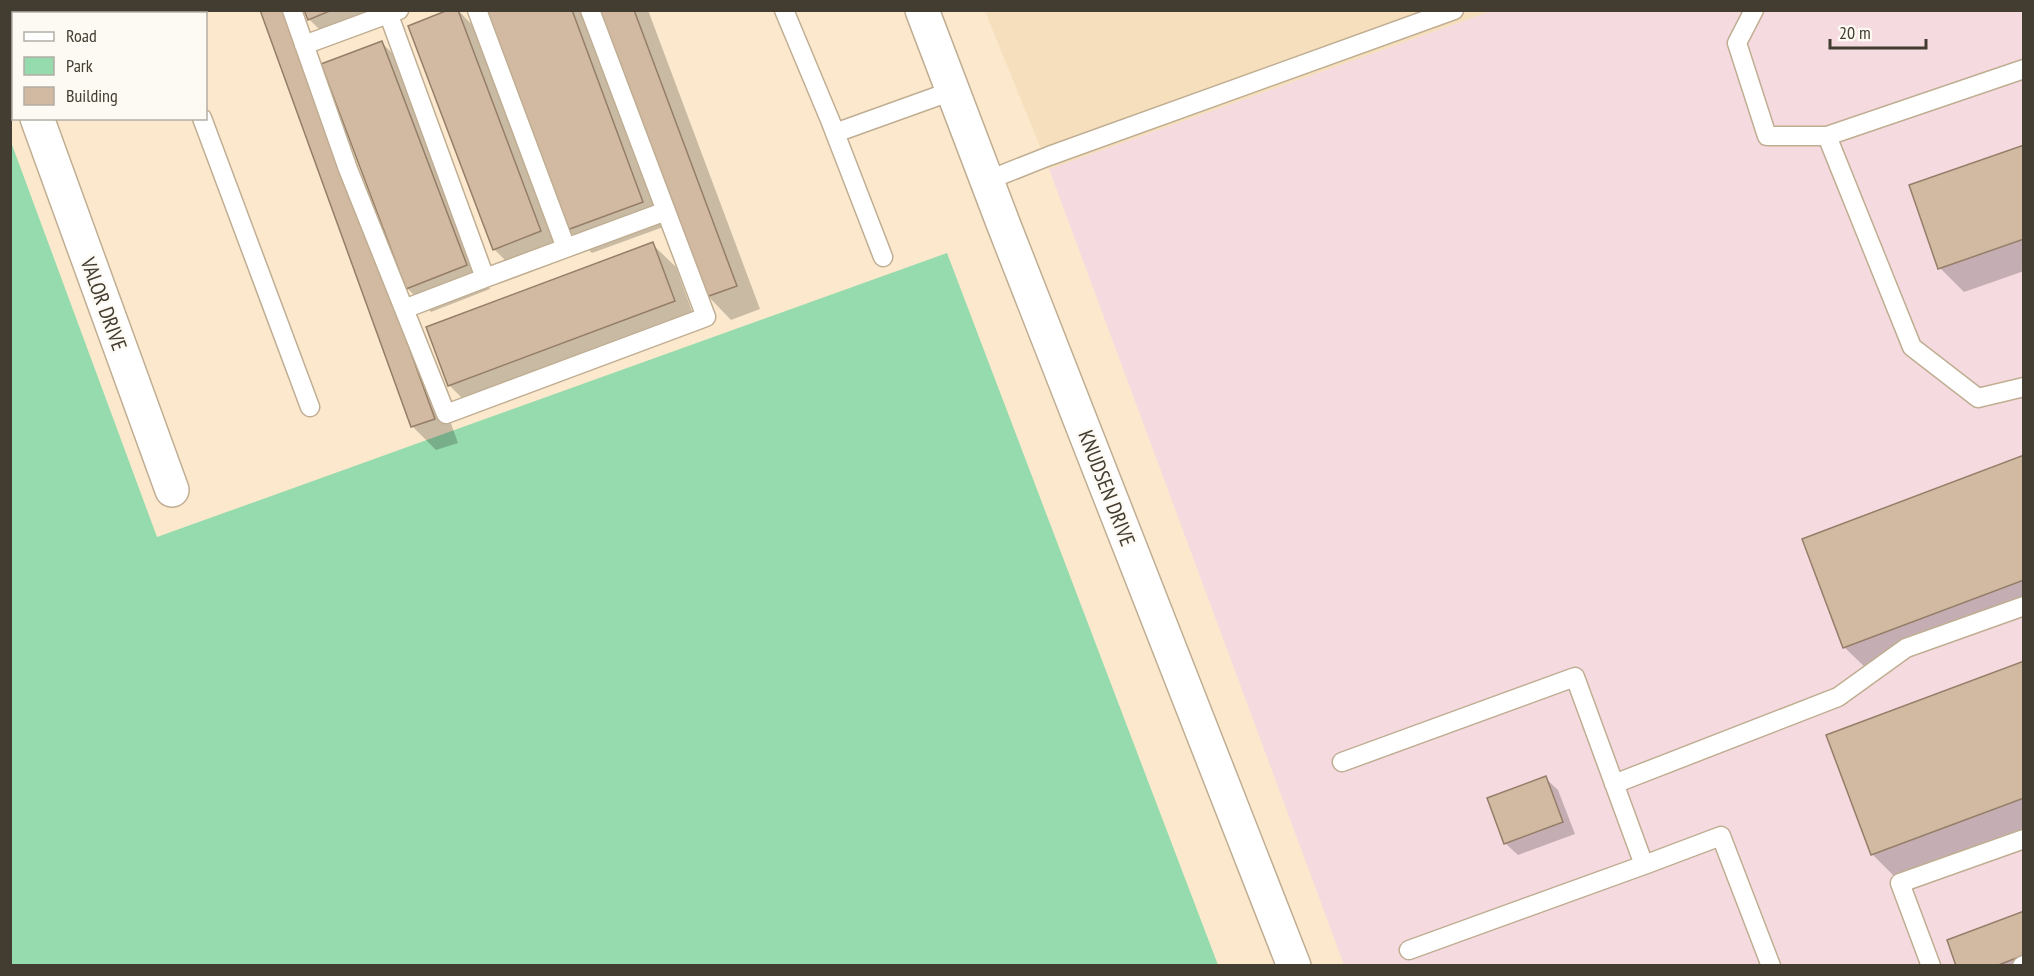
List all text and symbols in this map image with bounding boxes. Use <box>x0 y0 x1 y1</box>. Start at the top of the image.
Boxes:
legend <box>12 12 207 120</box>
scale bar <box>1830 12 1926 50</box>
text: 20 m <box>1839 21 1871 44</box>
text: Road <box>66 24 97 47</box>
text: Park <box>66 54 93 77</box>
text: Building <box>66 84 118 107</box>
street label: VALOR DRIVE <box>74 253 133 354</box>
street label: KNUDSEN DRIVE <box>1073 426 1141 550</box>

